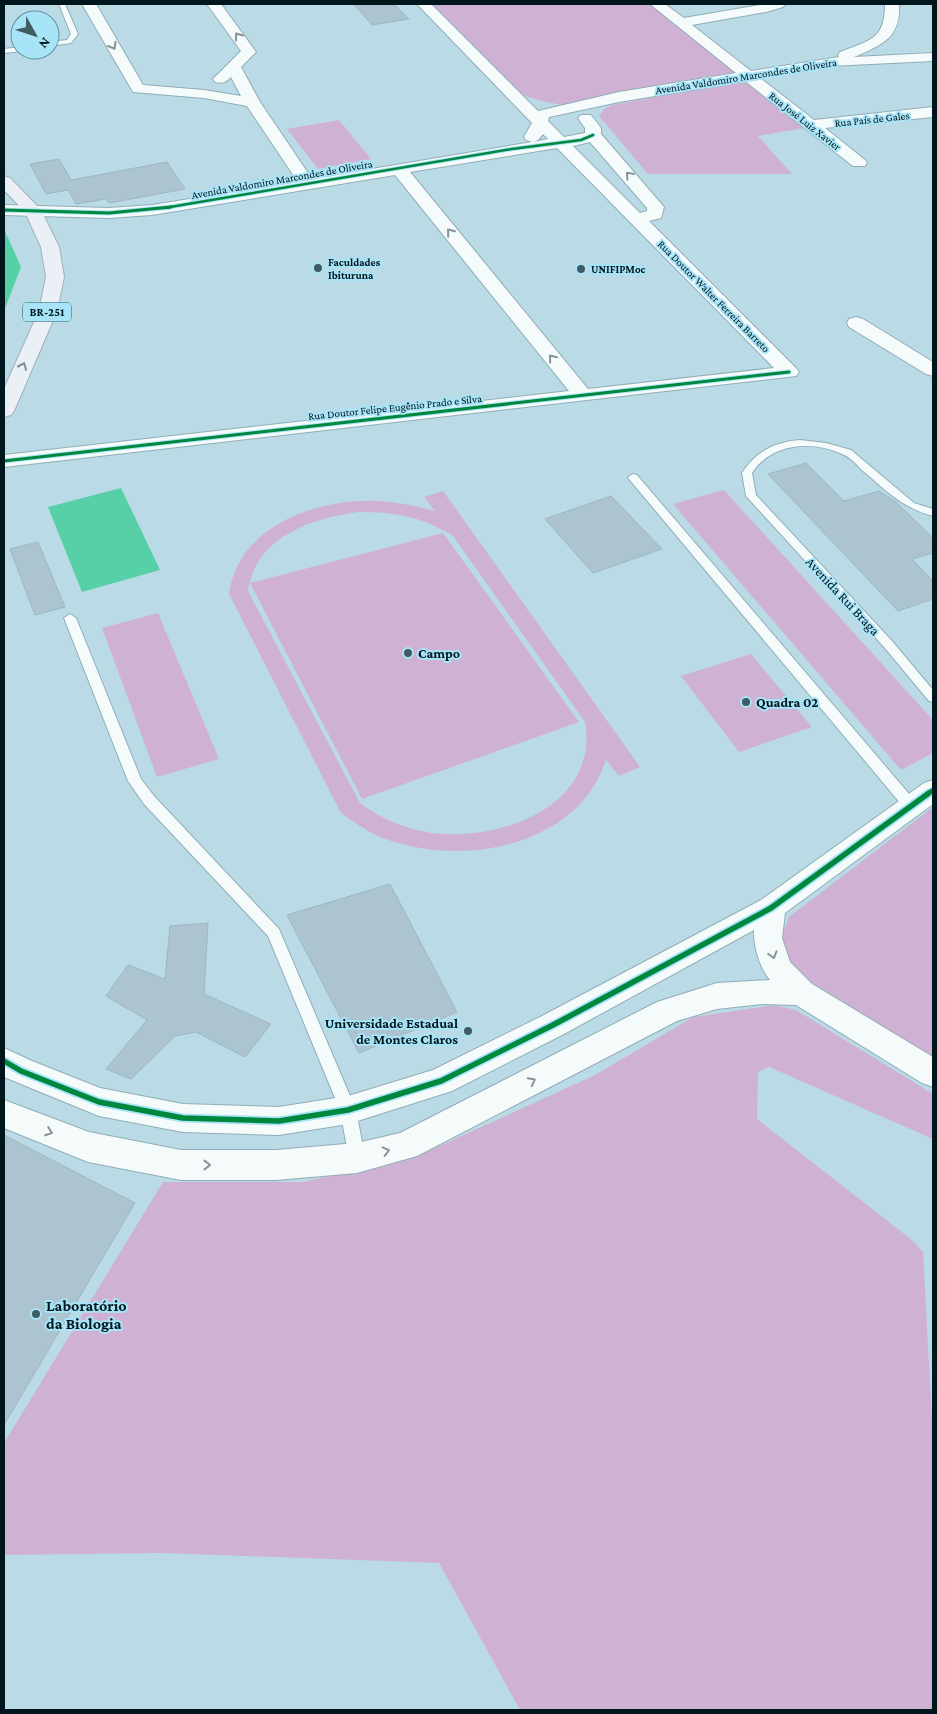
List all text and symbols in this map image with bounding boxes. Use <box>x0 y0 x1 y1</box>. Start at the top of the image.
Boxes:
north arrow <box>10 10 60 60</box>
one-way arrow <box>235 33 243 42</box>
text: N <box>35 35 54 53</box>
one-way arrow <box>107 41 117 50</box>
street label: Avenida Valdomiro Marcondes de Oliveira <box>654 56 838 96</box>
street label: Rua José Luiz Xavier <box>766 89 843 154</box>
street label: Rua País de Gales <box>834 109 910 129</box>
street label: Avenida Valdomiro Marcondes de Oliveira <box>191 157 373 201</box>
one-way arrow <box>626 171 635 180</box>
one-way arrow <box>447 229 455 238</box>
street label: Rua Doutor Walter Ferreira Barreto <box>656 238 773 355</box>
place label: Faculdades Ibituruna <box>328 256 381 281</box>
marker: Faculdades Ibituruna <box>312 262 324 274</box>
marker: UNIFIPMoc <box>575 263 587 275</box>
place label: UNIFIPMoc <box>591 263 646 275</box>
road number: BR-251 <box>23 302 71 322</box>
one-way arrow <box>550 355 558 364</box>
one-way arrow <box>17 362 28 371</box>
street label: Rua Doutor Felipe Eugênio Prado e Silva <box>308 392 483 423</box>
street label: Avenida Rui Braga <box>803 554 884 639</box>
place label: Campo <box>418 645 460 661</box>
marker: Campo <box>402 647 414 659</box>
place label: Quadra 02 <box>756 694 818 710</box>
marker: Quadra 02 <box>740 696 752 708</box>
one-way arrow <box>768 951 778 959</box>
place label: Universidade Estadual de Montes Claros <box>325 1015 458 1047</box>
marker: Universidade Estadual de Montes Claros <box>462 1025 474 1037</box>
one-way arrow <box>527 1077 536 1087</box>
one-way arrow <box>44 1126 53 1137</box>
one-way arrow <box>381 1146 390 1157</box>
one-way arrow <box>204 1160 211 1170</box>
place label: Laboratório da Biologia <box>46 1297 127 1332</box>
marker: Laboratório da Biologia <box>30 1308 42 1320</box>

